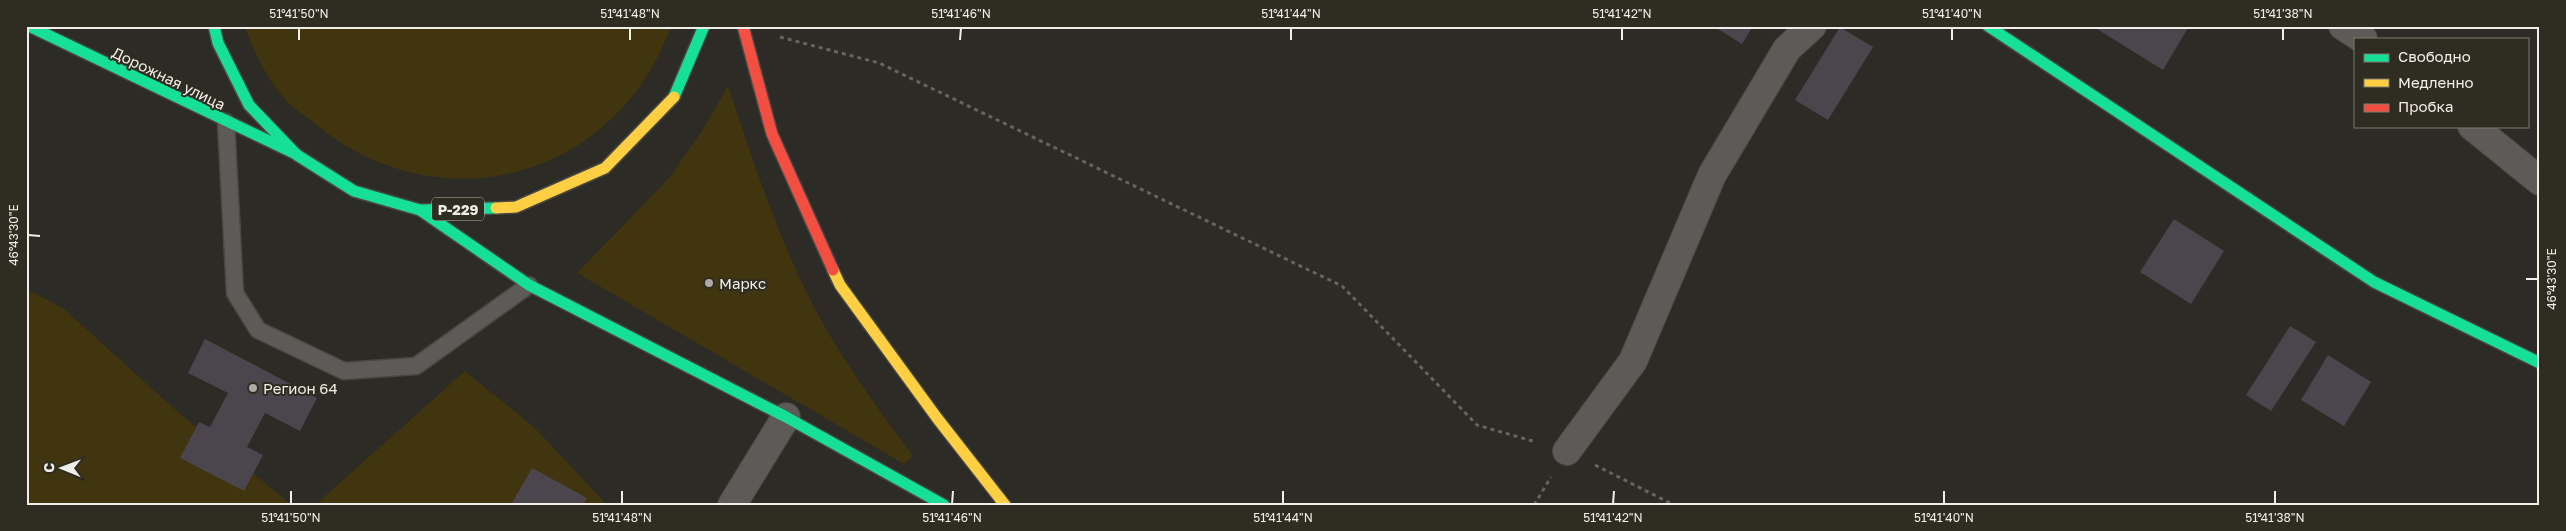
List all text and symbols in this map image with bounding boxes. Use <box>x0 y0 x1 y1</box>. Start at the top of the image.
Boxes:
text: 51°41'50"N <box>269 6 329 21</box>
text: 51°41'48"N <box>600 6 660 21</box>
text: 51°41'46"N <box>931 6 991 21</box>
text: 51°41'44"N <box>1261 6 1321 21</box>
text: 51°41'42"N <box>1592 6 1652 21</box>
text: 51°41'40"N <box>1922 6 1982 21</box>
text: 51°41'38"N <box>2253 6 2313 21</box>
legend <box>2354 38 2528 128</box>
street label: Дорожная улица <box>110 43 228 113</box>
text: Свободно <box>2398 47 2471 65</box>
text: Медленно <box>2398 73 2474 91</box>
text: Пробка <box>2398 97 2453 115</box>
road number: Р-229 <box>432 198 484 220</box>
text: 46°43'30"E <box>6 204 21 266</box>
text: 46°43'30"E <box>2544 248 2559 310</box>
place label: Маркс <box>719 274 766 292</box>
marker: Маркс <box>703 277 715 289</box>
place label: Регион 64 <box>263 379 338 397</box>
marker: Регион 64 <box>247 382 259 394</box>
north arrow <box>38 444 88 494</box>
text: С <box>40 463 57 473</box>
text: 51°41'50"N <box>261 510 321 525</box>
text: 51°41'48"N <box>592 510 652 525</box>
text: 51°41'46"N <box>922 510 982 525</box>
text: 51°41'44"N <box>1253 510 1313 525</box>
text: 51°41'42"N <box>1583 510 1643 525</box>
text: 51°41'40"N <box>1914 510 1974 525</box>
text: 51°41'38"N <box>2245 510 2305 525</box>

